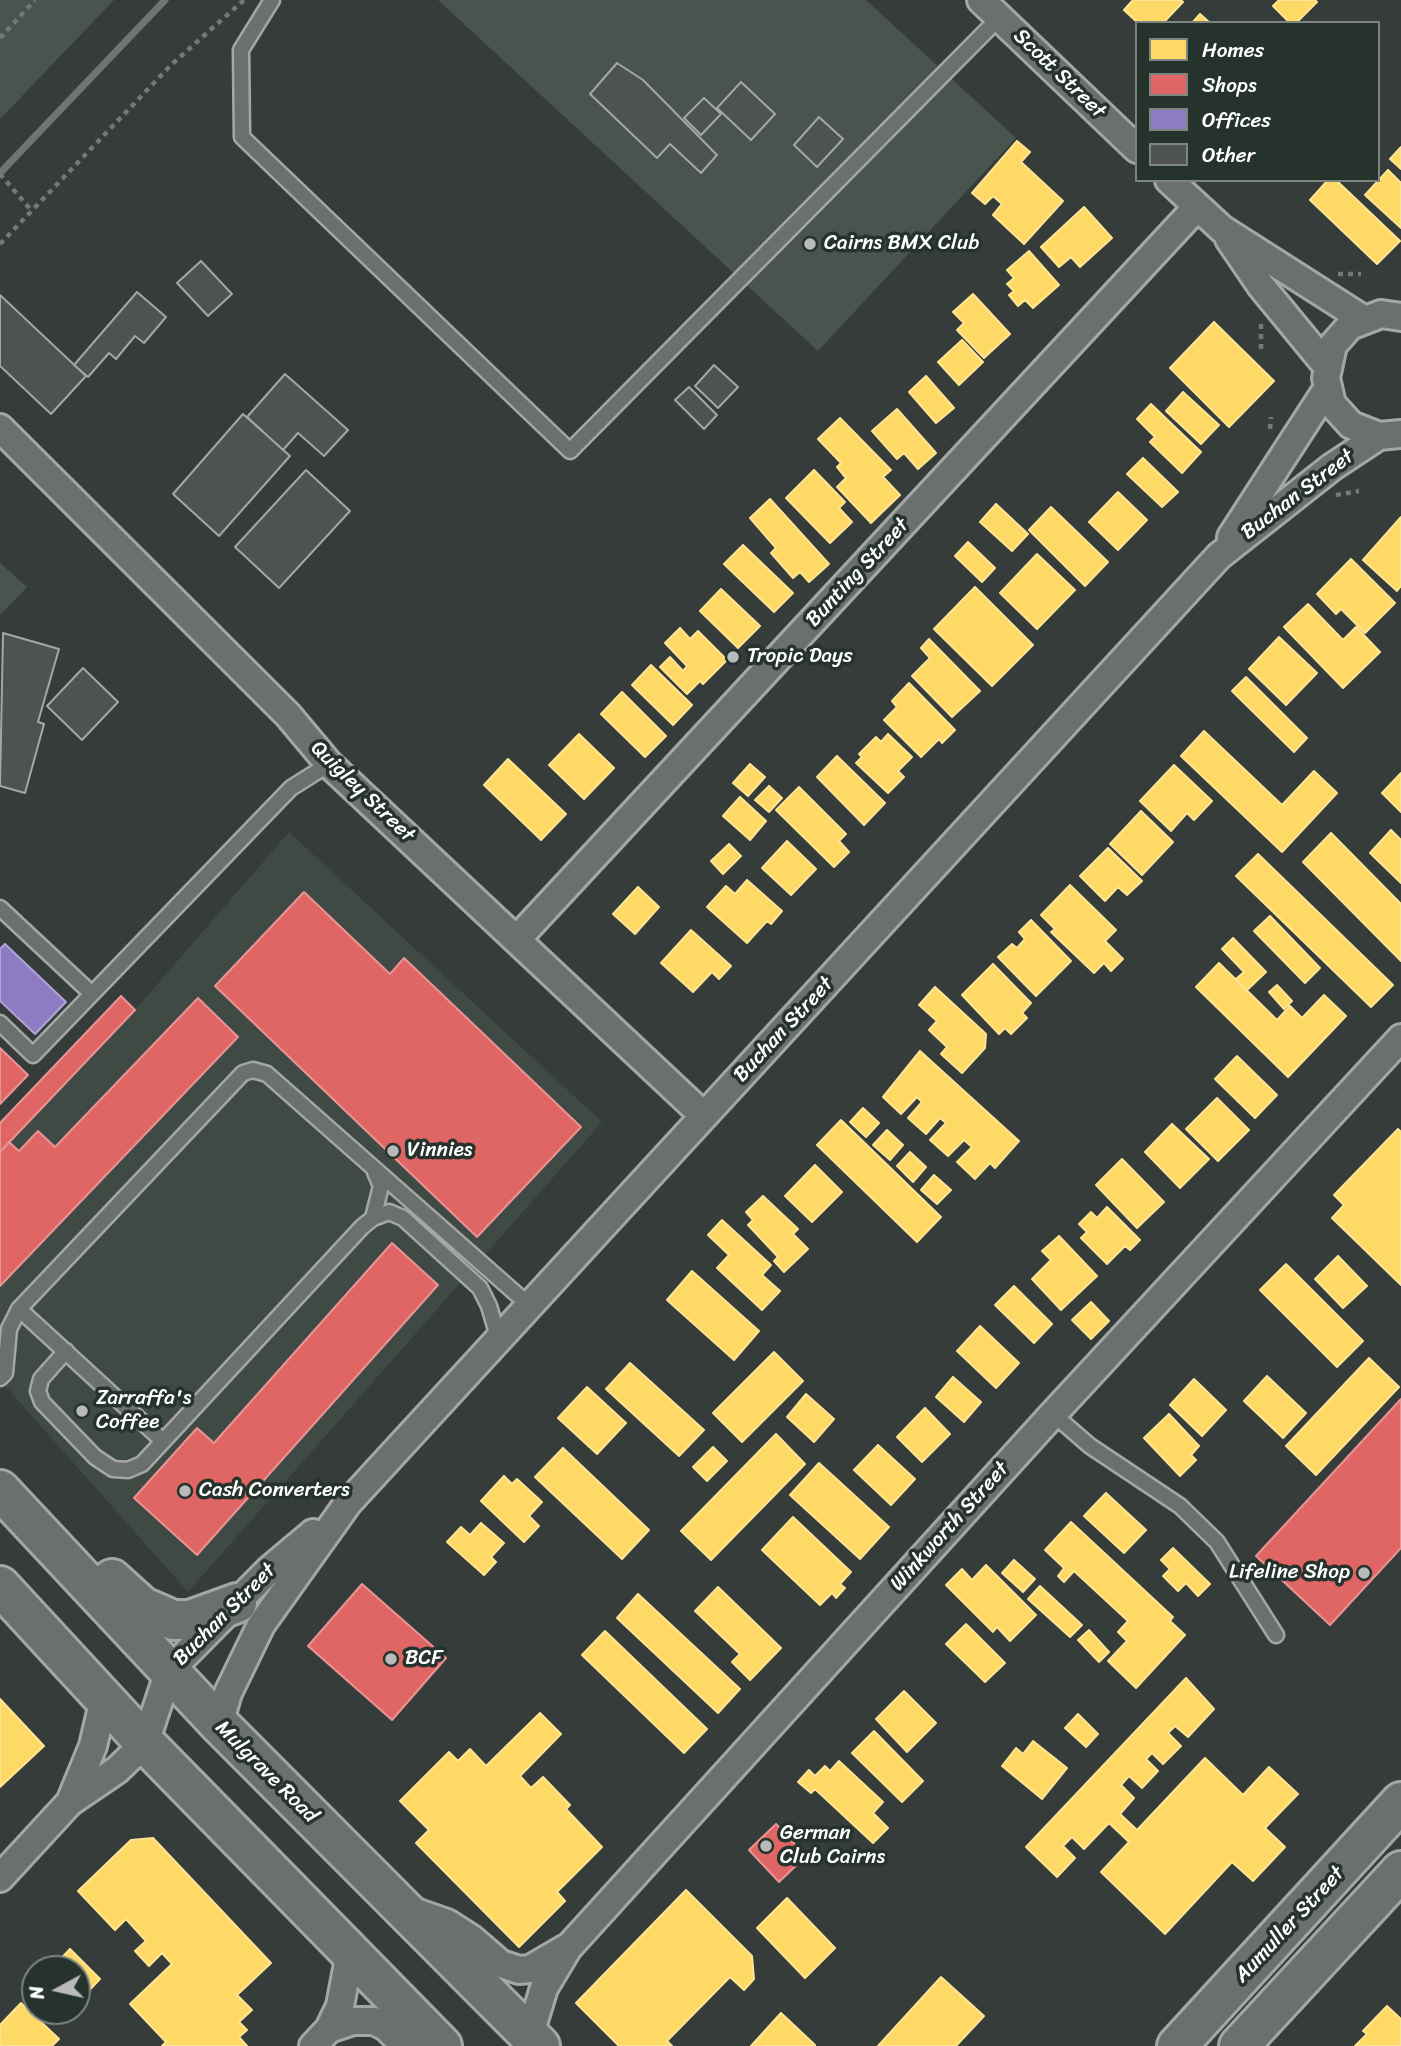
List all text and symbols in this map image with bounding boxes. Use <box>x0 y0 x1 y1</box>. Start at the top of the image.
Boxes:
legend <box>1135 21 1380 182</box>
street label: Scott Street <box>1008 24 1110 124</box>
text: Homes <box>1202 31 1264 69</box>
text: Shops <box>1202 66 1257 104</box>
text: Offices <box>1202 101 1271 139</box>
text: Other <box>1202 136 1255 174</box>
place label: Cairns BMX Club <box>824 231 980 257</box>
marker: Cairns BMX Club <box>802 236 818 252</box>
street label: Buchan Street <box>1237 444 1359 546</box>
street label: Bunting Street <box>801 513 915 633</box>
place label: Tropic Days <box>747 644 853 670</box>
marker: Tropic Days <box>725 649 741 665</box>
street label: Quigley Street <box>305 736 419 848</box>
street label: Buchan Street <box>729 972 839 1088</box>
place label: Vinnies <box>407 1138 472 1164</box>
marker: Vinnies <box>385 1143 401 1159</box>
place label: Zarraffa's Coffee <box>96 1386 191 1436</box>
marker: Zarraffa's Coffee <box>74 1403 90 1419</box>
street label: Winkworth Street <box>885 1457 1015 1597</box>
place label: Cash Converters <box>199 1478 350 1504</box>
marker: Cash Converters <box>177 1483 193 1499</box>
street label: Buchan Street <box>169 1559 281 1671</box>
place label: Lifeline Shop <box>1229 1560 1350 1586</box>
marker: Lifeline Shop <box>1356 1565 1372 1581</box>
place label: BCF <box>405 1646 443 1672</box>
marker: BCF <box>383 1651 399 1667</box>
street label: Mulgrave Road <box>210 1716 322 1828</box>
place label: German Club Cairns <box>780 1821 885 1871</box>
marker: German Club Cairns <box>758 1838 774 1854</box>
street label: Aumuller Street <box>1230 1862 1350 1988</box>
north arrow <box>21 1955 91 2025</box>
text: N <box>19 1984 54 2002</box>

